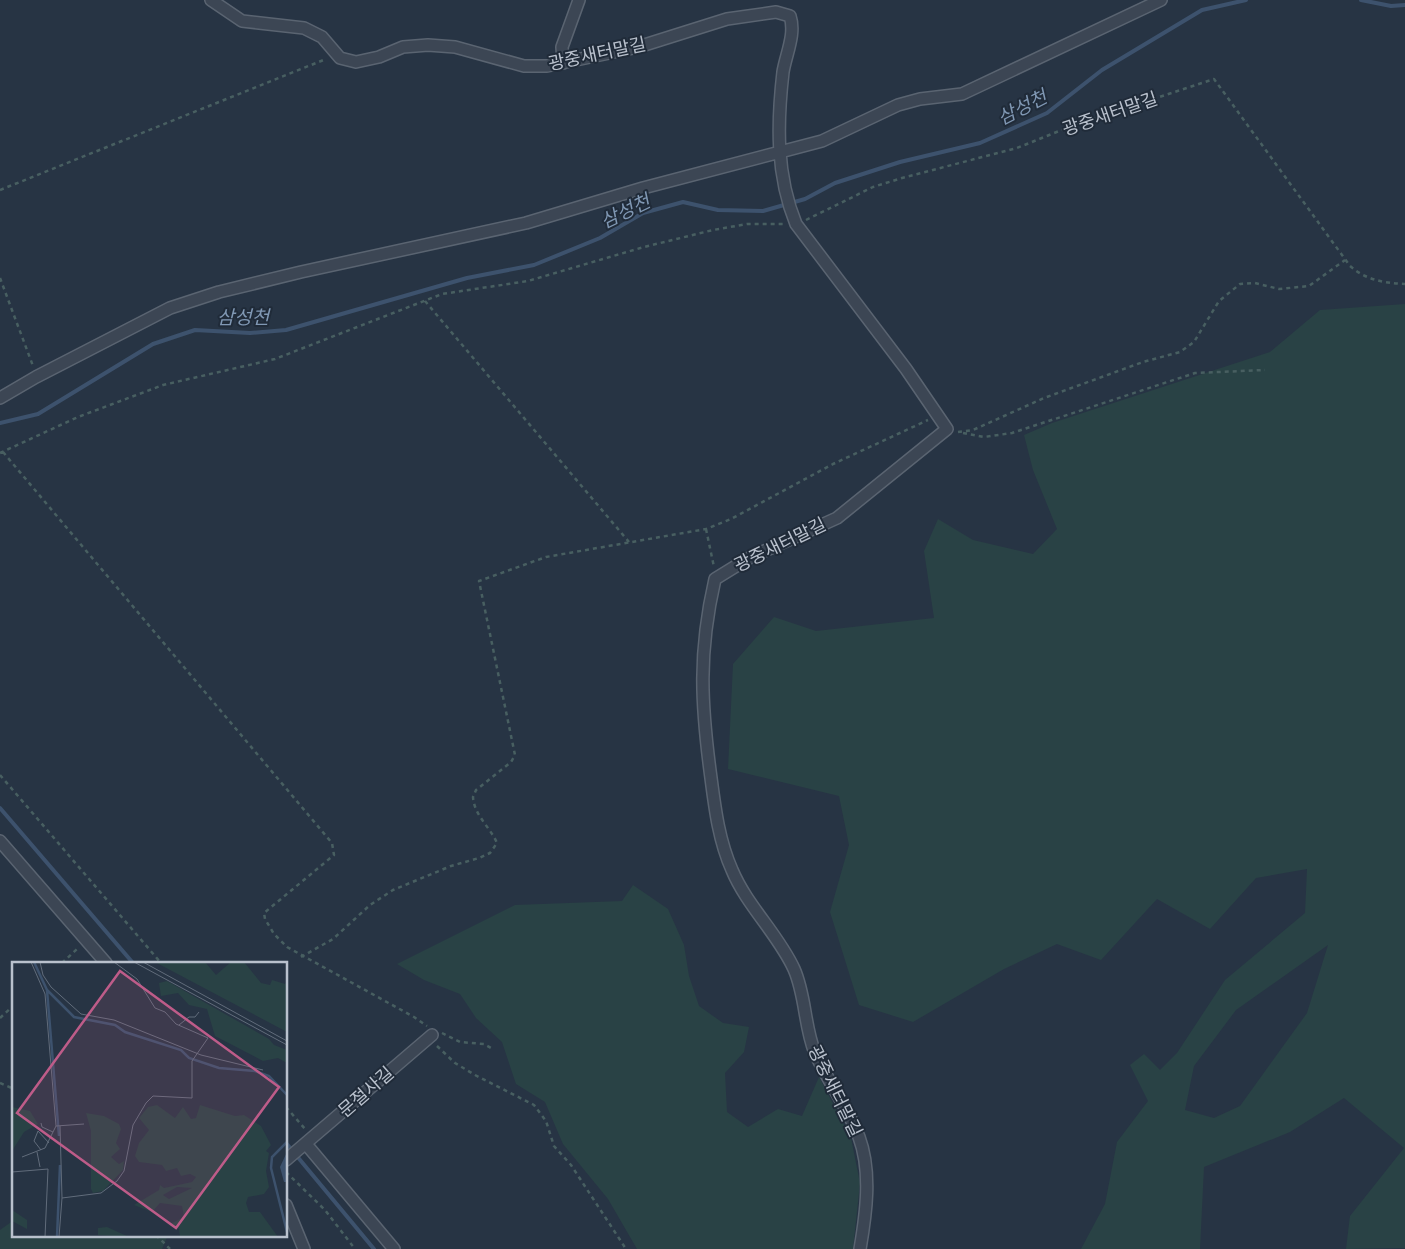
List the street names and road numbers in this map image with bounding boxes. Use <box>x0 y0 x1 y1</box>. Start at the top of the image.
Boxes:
street label: 광중새터말길 <box>546 32 648 77</box>
street label: 광중새터말길 <box>1059 86 1161 142</box>
street label: 광중새터말길 <box>730 512 830 578</box>
street label: 광중새터말길 <box>802 1041 868 1141</box>
street label: 문절사길 <box>333 1061 400 1124</box>

